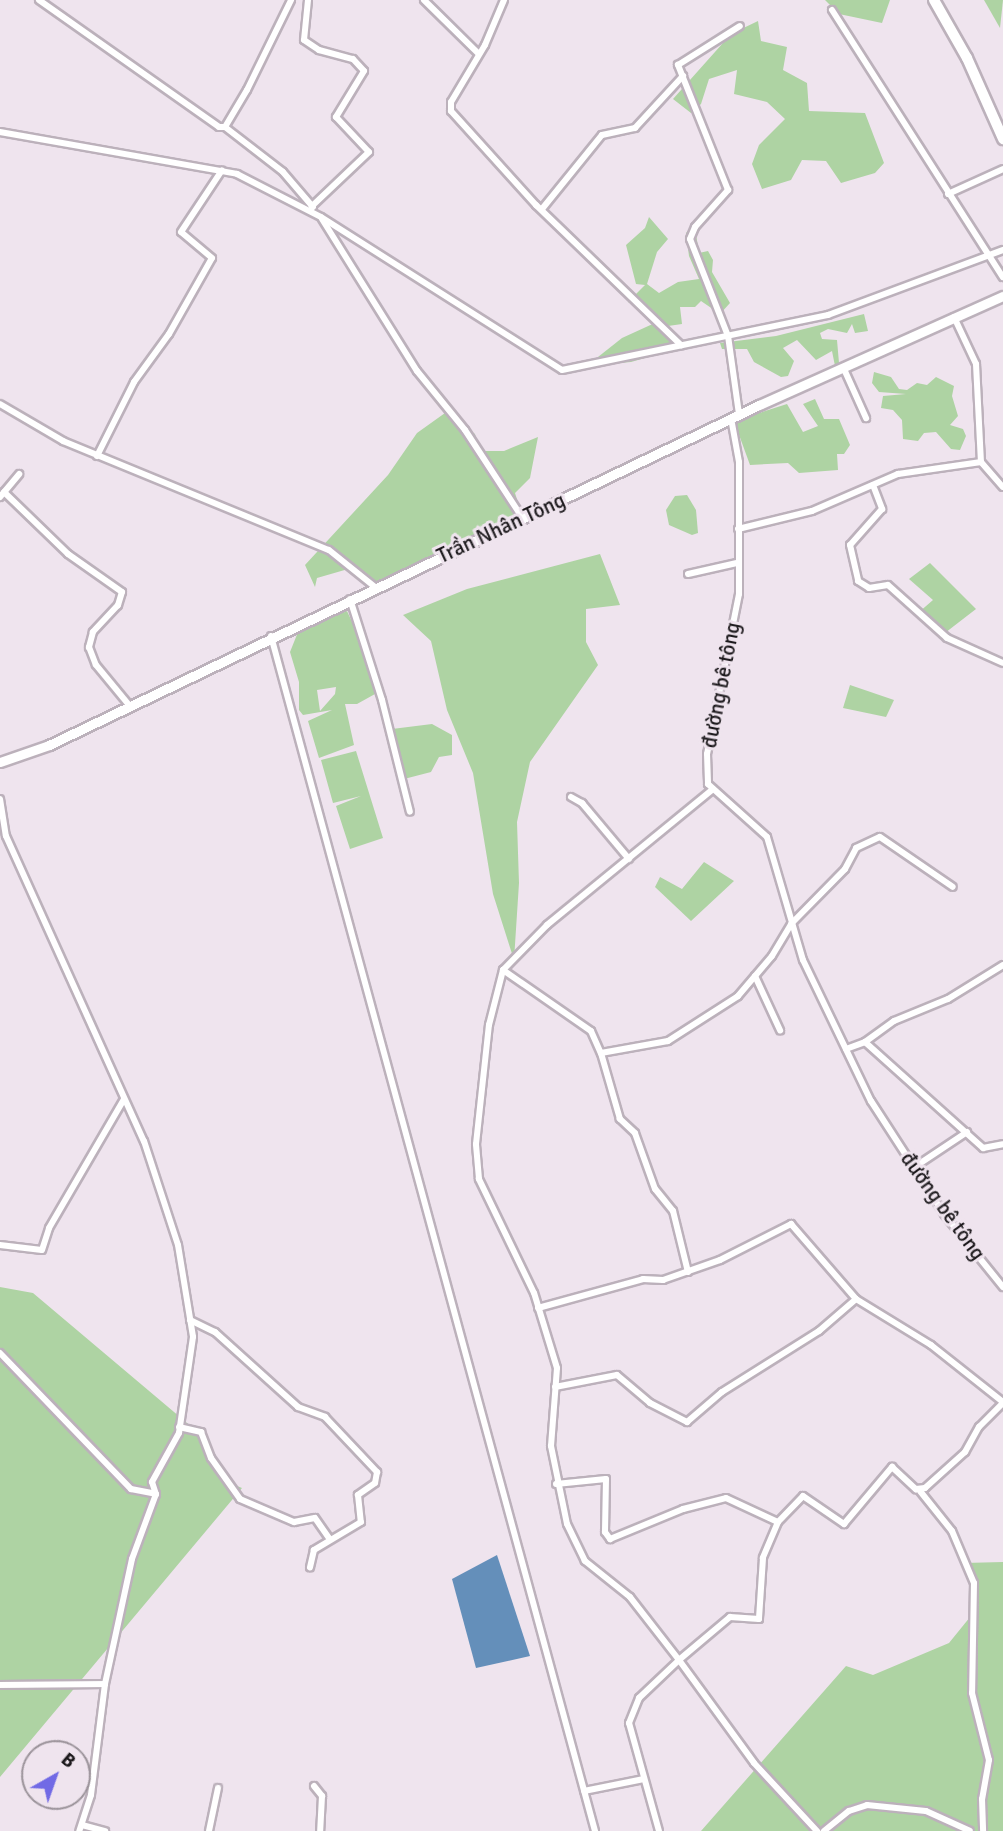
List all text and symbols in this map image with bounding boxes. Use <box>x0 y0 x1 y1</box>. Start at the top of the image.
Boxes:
street label: Trần Nhân Tông <box>433 487 569 569</box>
street label: đường bê tông <box>696 620 746 750</box>
street label: đường bê tông <box>895 1147 991 1265</box>
north arrow <box>21 1740 91 1810</box>
text: B <box>56 1747 80 1773</box>

